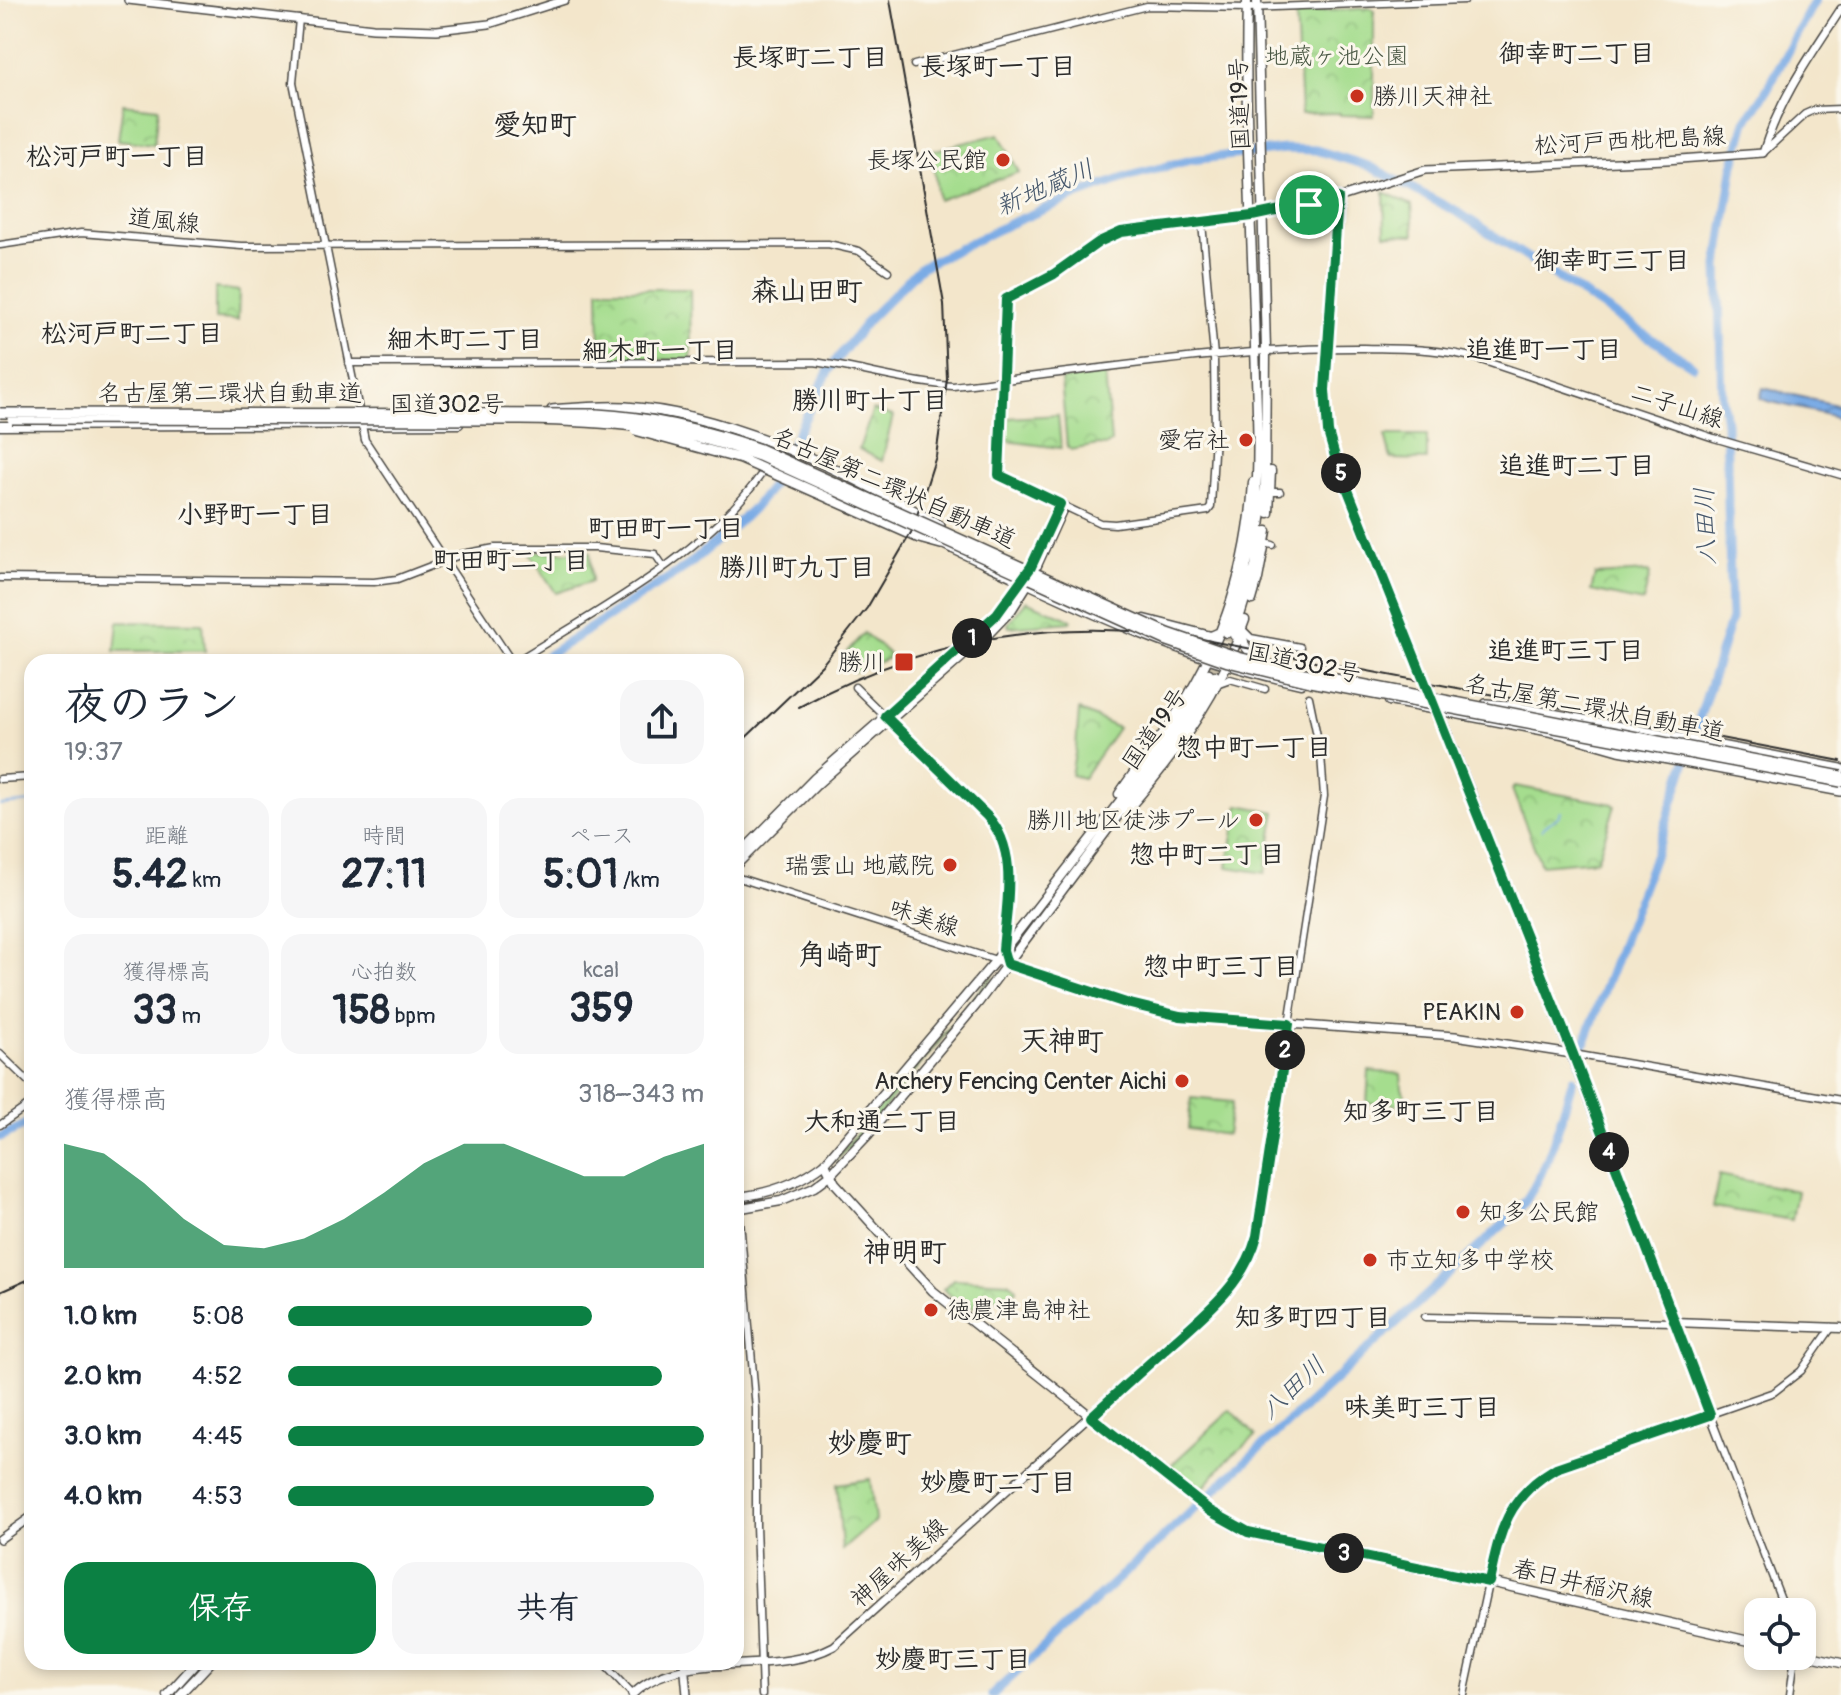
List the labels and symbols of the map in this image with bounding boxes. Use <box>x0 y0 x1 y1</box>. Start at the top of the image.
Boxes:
district label: 御幸町二丁目 <box>1499 38 1655 70</box>
district label: 長塚町二丁目 <box>732 42 888 74</box>
park label: 地蔵ヶ池公園 <box>1265 42 1409 71</box>
district label: 長塚町一丁目 <box>920 51 1076 83</box>
street label: 国道19号 <box>1224 57 1256 151</box>
place label: 勝川天神社 <box>1373 82 1493 111</box>
marker: 勝川天神社 <box>1348 87 1366 105</box>
district label: 愛知町 <box>493 108 577 143</box>
street label: 松河戸西枇杷島線 <box>1533 121 1727 161</box>
district label: 松河戸町一丁目 <box>26 141 208 173</box>
place label: 長塚公民館 <box>867 146 987 175</box>
marker: 長塚公民館 <box>994 151 1012 169</box>
water label: 新地蔵川 <box>991 153 1099 223</box>
pin <box>1275 171 1343 239</box>
street label: 道風線 <box>127 203 201 239</box>
district label: 御幸町三丁目 <box>1534 245 1690 277</box>
district label: 森山田町 <box>751 274 863 309</box>
district label: 松河戸町二丁目 <box>41 318 223 350</box>
district label: 細木町二丁目 <box>387 324 543 356</box>
district label: 追進町一丁目 <box>1466 334 1622 366</box>
district label: 細木町一丁目 <box>582 335 738 367</box>
street label: 二子山線 <box>1627 377 1727 435</box>
street label: 名古屋第二環状自動車道 <box>98 379 362 408</box>
district label: 勝川町十丁目 <box>792 385 948 417</box>
street label: 国道302号 <box>389 390 505 419</box>
street label: 名古屋第二環状自動車道 <box>768 421 1020 555</box>
place label: 愛宕社 <box>1158 426 1230 455</box>
marker: 愛宕社 <box>1237 431 1255 449</box>
district label: 追進町二丁目 <box>1499 450 1655 482</box>
pin: 5 <box>1321 453 1361 493</box>
water label: 八田川 <box>1689 486 1723 566</box>
district label: 小野町一丁目 <box>177 499 333 531</box>
district label: 町田町一丁目 <box>588 513 744 545</box>
district label: 町田町二丁目 <box>433 545 589 577</box>
district label: 勝川町九丁目 <box>719 552 875 584</box>
pin: 1 <box>952 618 992 658</box>
district label: 追進町三丁目 <box>1488 635 1644 667</box>
street label: 国道302号 <box>1245 637 1363 689</box>
place label: 勝川 <box>838 648 886 677</box>
marker: 勝川 <box>893 651 915 673</box>
street label: 名古屋第二環状自動車道 <box>1463 669 1727 747</box>
street label: 国道19号 <box>1116 682 1194 776</box>
district label: 惣中町一丁目 <box>1176 732 1332 764</box>
place label: 勝川地区徒渉プール <box>1027 806 1240 835</box>
marker: 勝川地区徒渉プール <box>1247 811 1265 829</box>
district label: 惣中町二丁目 <box>1129 839 1285 871</box>
place label: 瑞雲山 地蔵院 <box>785 851 934 880</box>
marker: 瑞雲山 地蔵院 <box>941 856 959 874</box>
street label: 味美線 <box>885 893 963 943</box>
district label: 角崎町 <box>798 938 882 973</box>
district label: 惣中町三丁目 <box>1143 951 1299 983</box>
place label: PEAKIN <box>1422 998 1501 1027</box>
marker: PEAKIN <box>1508 1003 1526 1021</box>
district label: 天神町 <box>1020 1024 1104 1059</box>
pin: 2 <box>1265 1030 1305 1070</box>
place label: Archery Fencing Center Aichi <box>874 1067 1166 1096</box>
marker: Archery Fencing Center Aichi <box>1173 1072 1191 1090</box>
district label: 知多町三丁目 <box>1343 1096 1499 1128</box>
district label: 大和通二丁目 <box>804 1106 960 1138</box>
pin: 4 <box>1589 1132 1629 1172</box>
place label: 知多公民館 <box>1479 1198 1599 1227</box>
marker: 知多公民館 <box>1454 1203 1472 1221</box>
district label: 神明町 <box>863 1235 947 1270</box>
place label: 市立知多中学校 <box>1386 1246 1554 1275</box>
marker: 市立知多中学校 <box>1361 1251 1379 1269</box>
place label: 徳農津島神社 <box>947 1296 1091 1325</box>
marker: 徳農津島神社 <box>922 1301 940 1319</box>
district label: 知多町四丁目 <box>1235 1302 1391 1334</box>
water label: 八田川 <box>1254 1350 1332 1426</box>
district label: 味美町三丁目 <box>1344 1392 1500 1424</box>
district label: 妙慶町 <box>828 1426 912 1461</box>
district label: 妙慶町二丁目 <box>920 1467 1076 1499</box>
street label: 神屋味美線 <box>845 1512 953 1614</box>
pin: 3 <box>1324 1533 1364 1573</box>
street label: 春日井稲沢線 <box>1510 1554 1656 1614</box>
district label: 妙慶町三丁目 <box>875 1644 1031 1676</box>

